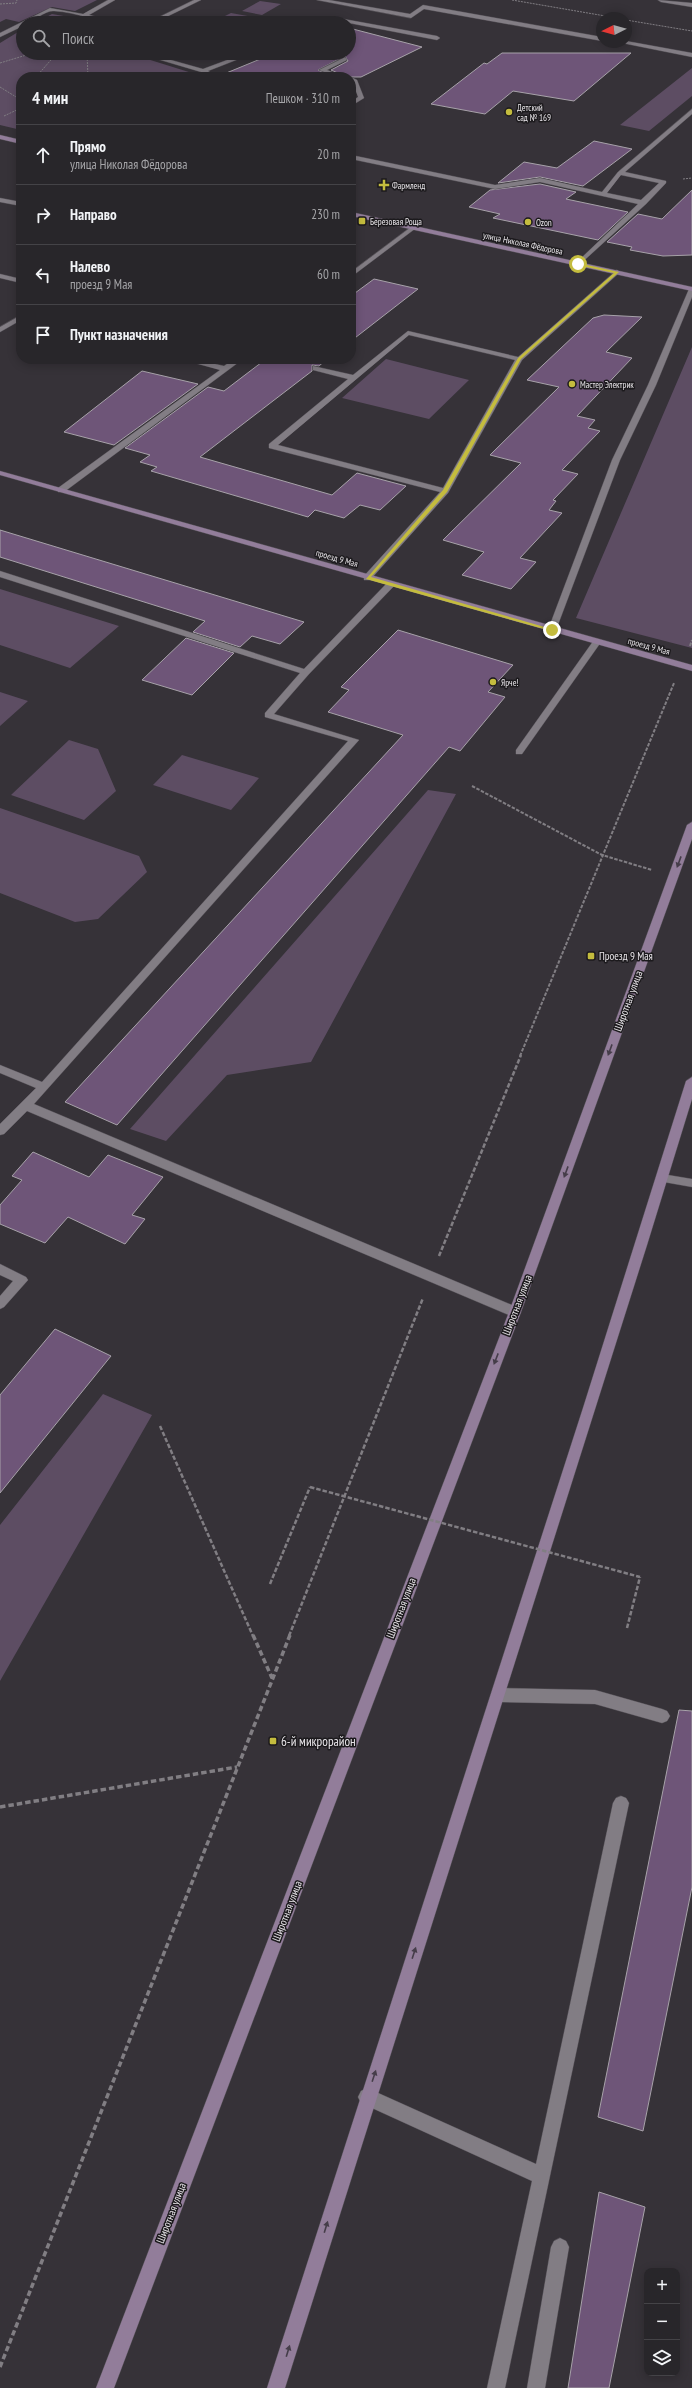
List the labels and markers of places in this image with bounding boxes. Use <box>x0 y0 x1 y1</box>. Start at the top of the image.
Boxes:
place label: Детский сад № 169 <box>517 102 551 123</box>
marker: Детский сад № 169 <box>504 107 514 117</box>
marker: Фармленд <box>379 180 389 190</box>
place label: Фармленд <box>392 180 425 191</box>
marker: Березовая Роща <box>357 216 367 226</box>
place label: Березовая Роща <box>370 216 422 227</box>
marker: Ozon <box>523 217 533 227</box>
place label: Ozon <box>536 217 552 228</box>
marker: Мастер Электрик <box>567 379 577 389</box>
place label: Мастер Электрик <box>580 379 634 390</box>
marker: Ярче! <box>488 677 498 687</box>
place label: Ярче! <box>501 677 519 688</box>
place label: Проезд 9 Мая <box>599 949 653 963</box>
marker: Проезд 9 Мая <box>586 951 596 961</box>
place label: 6-й микрорайон <box>281 1733 356 1750</box>
marker: 6-й микрорайон <box>268 1736 278 1746</box>

